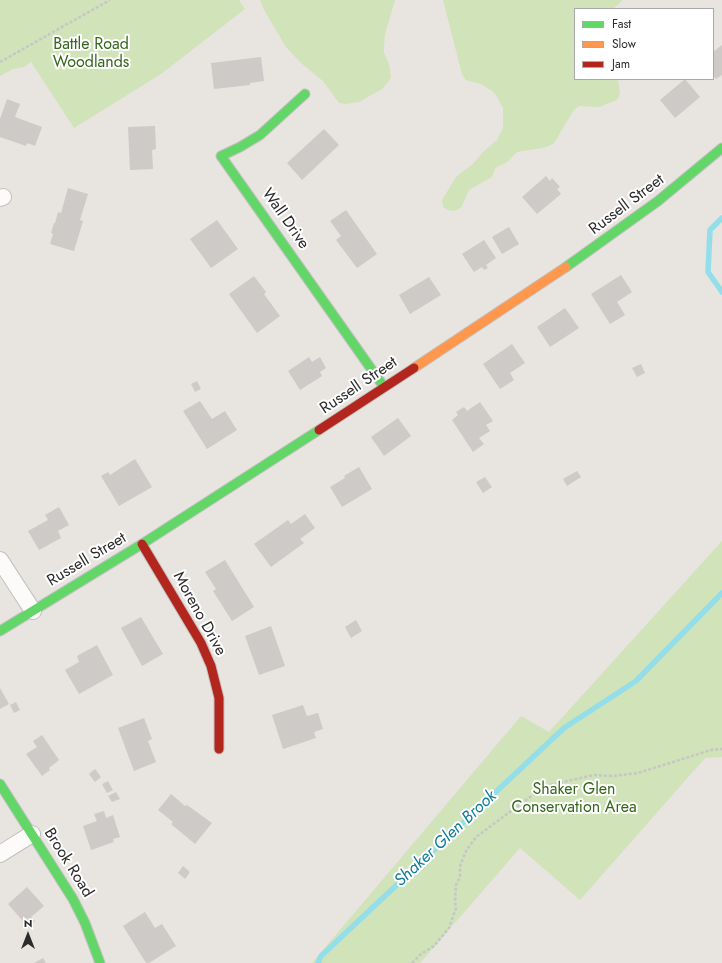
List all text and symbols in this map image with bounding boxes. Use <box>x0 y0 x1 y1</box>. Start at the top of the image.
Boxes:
legend <box>574 8 714 80</box>
text: Fast <box>612 15 631 33</box>
park label: Battle Road Woodlands <box>53 35 129 73</box>
text: Slow <box>612 35 636 53</box>
text: Jam <box>612 55 630 73</box>
street label: Russell Street <box>586 171 668 239</box>
street label: Wall Drive <box>257 185 313 253</box>
street label: Russell Street <box>317 353 401 419</box>
street label: Russell Street <box>44 529 130 591</box>
street label: Moreno Drive <box>168 569 230 659</box>
park label: Shaker Glen Conservation Area <box>511 780 637 818</box>
water label: Shaker Glen Brook <box>391 786 501 892</box>
street label: Brook Road <box>39 825 97 901</box>
north arrow <box>8 915 48 955</box>
text: N <box>24 915 32 931</box>

